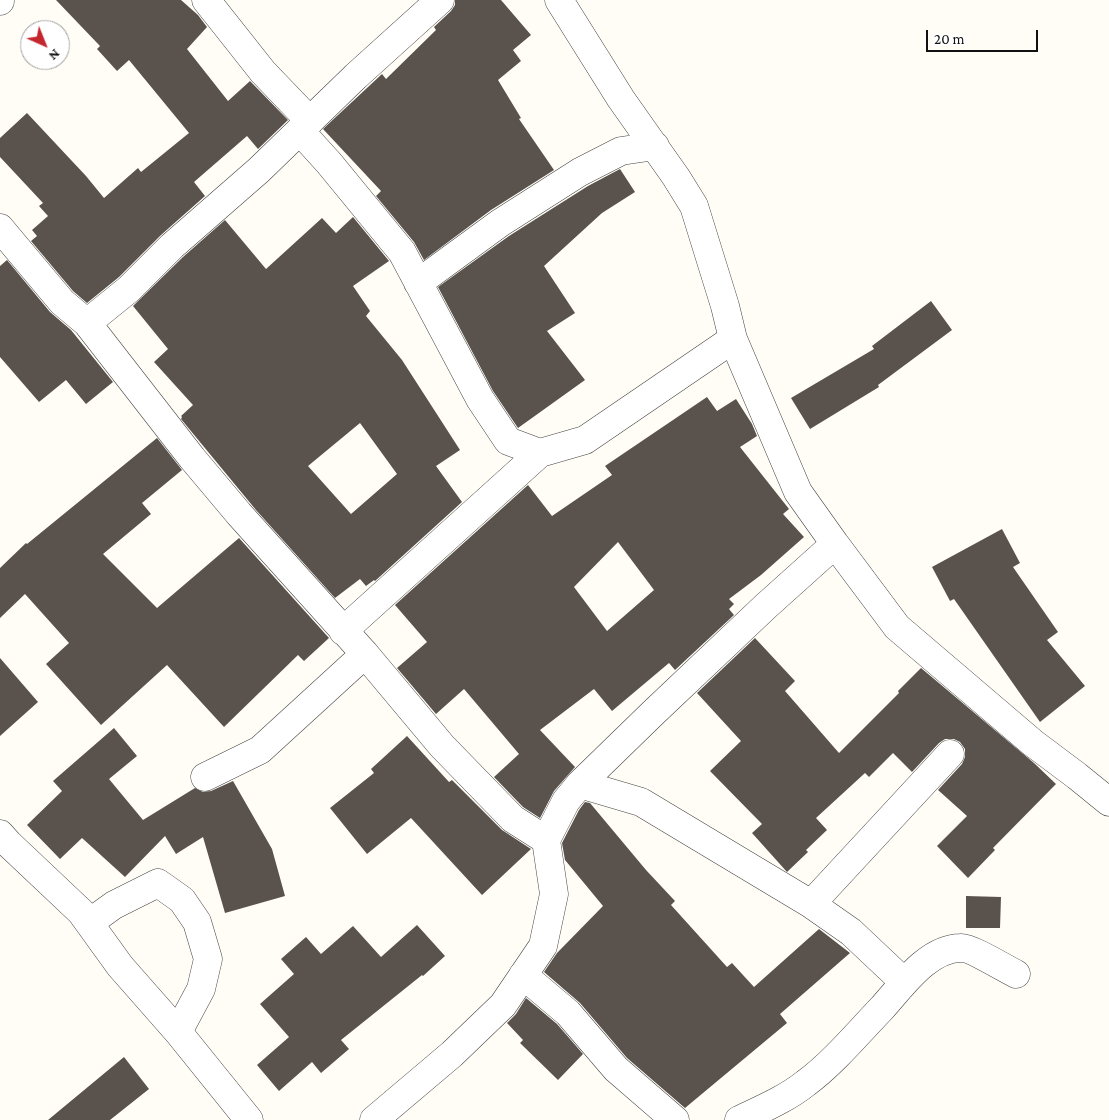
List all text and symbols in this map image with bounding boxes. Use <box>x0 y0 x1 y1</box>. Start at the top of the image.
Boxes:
north arrow <box>20 20 70 70</box>
scale bar <box>929 20 1042 52</box>
text: 20 m <box>934 31 965 47</box>
text: N <box>46 46 64 64</box>

